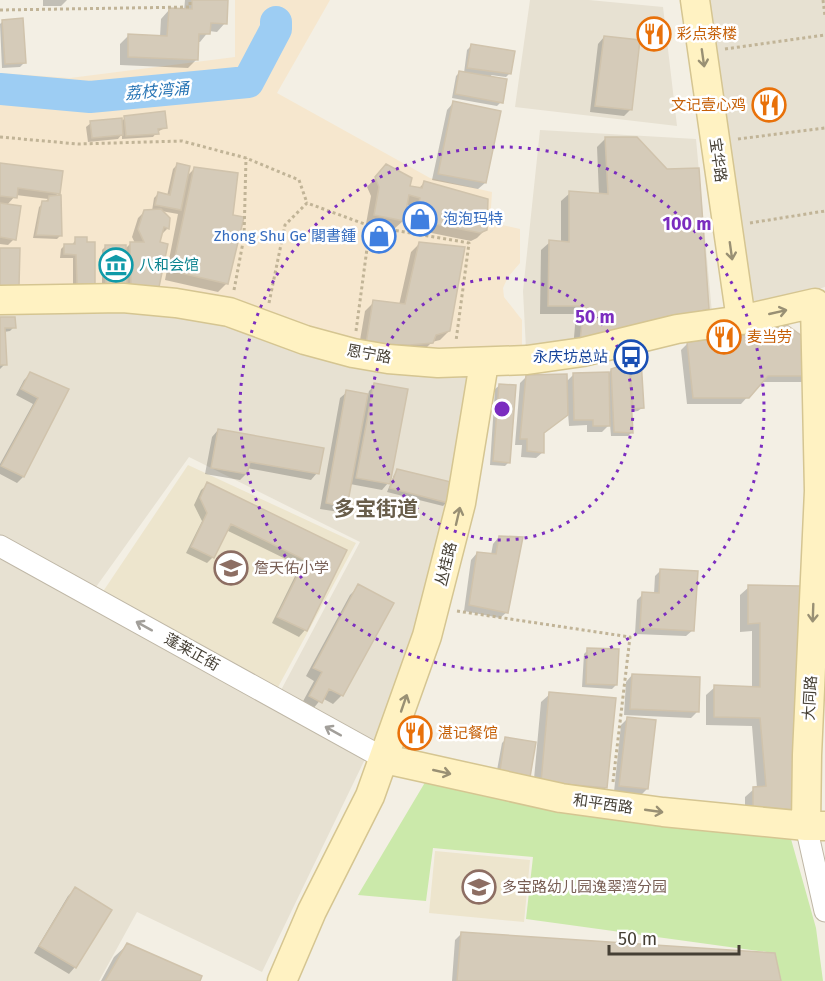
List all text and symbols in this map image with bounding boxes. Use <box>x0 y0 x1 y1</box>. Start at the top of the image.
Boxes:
restaurant icon: 彩点茶楼 <box>636 16 672 52</box>
place label: 彩点茶楼 <box>677 25 737 43</box>
one-way arrow <box>698 48 709 67</box>
water label: 荔枝湾涌 <box>124 79 192 103</box>
restaurant icon: 文记壹心鸡 <box>751 87 787 123</box>
place label: 文记壹心鸡 <box>671 96 746 114</box>
street label: 宝华路 <box>706 136 730 184</box>
shop icon: 泡泡玛特 <box>402 201 438 237</box>
place label: 泡泡玛特 <box>443 210 503 228</box>
text: 100 m <box>663 213 711 235</box>
shop icon: Zhong Shu Ge 閣書鍾 <box>361 218 397 254</box>
place label: Zhong Shu Ge 閣書鍾 <box>214 227 356 245</box>
one-way arrow <box>725 241 736 260</box>
museum icon: 八和会馆 <box>98 247 134 283</box>
place label: 八和会馆 <box>139 256 199 274</box>
one-way arrow <box>768 305 787 317</box>
text: 50 m <box>575 306 615 328</box>
restaurant icon: 麦当劳 <box>706 319 742 355</box>
place label: 麦当劳 <box>747 328 792 346</box>
bus stop icon: 永庆坊总站 <box>613 339 649 375</box>
street label: 恩宁路 <box>345 341 393 367</box>
place label: 永庆坊总站 <box>533 348 608 366</box>
centre of rings <box>492 399 512 419</box>
district label: 多宝街道 <box>334 496 418 522</box>
one-way arrow <box>452 507 464 526</box>
street label: 丛桂路 <box>432 540 460 588</box>
school or university icon: 詹天佑小学 <box>213 550 249 586</box>
place label: 詹天佑小学 <box>254 559 329 577</box>
one-way arrow <box>808 603 819 623</box>
one-way arrow <box>136 620 154 631</box>
street label: 蓬莱正街 <box>161 630 223 674</box>
street label: 大同路 <box>800 675 820 721</box>
one-way arrow <box>399 694 410 713</box>
restaurant icon: 湛记餐馆 <box>397 715 433 751</box>
place label: 湛记餐馆 <box>438 724 498 742</box>
one-way arrow <box>325 725 342 737</box>
one-way arrow <box>432 766 451 778</box>
street label: 和平西路 <box>572 791 634 817</box>
one-way arrow <box>644 805 663 816</box>
school or university icon: 多宝路幼儿园逸翠湾分园 <box>461 869 497 905</box>
place label: 多宝路幼儿园逸翠湾分园 <box>502 878 667 896</box>
scale bar <box>609 918 740 956</box>
text: 50 m <box>618 928 657 950</box>

